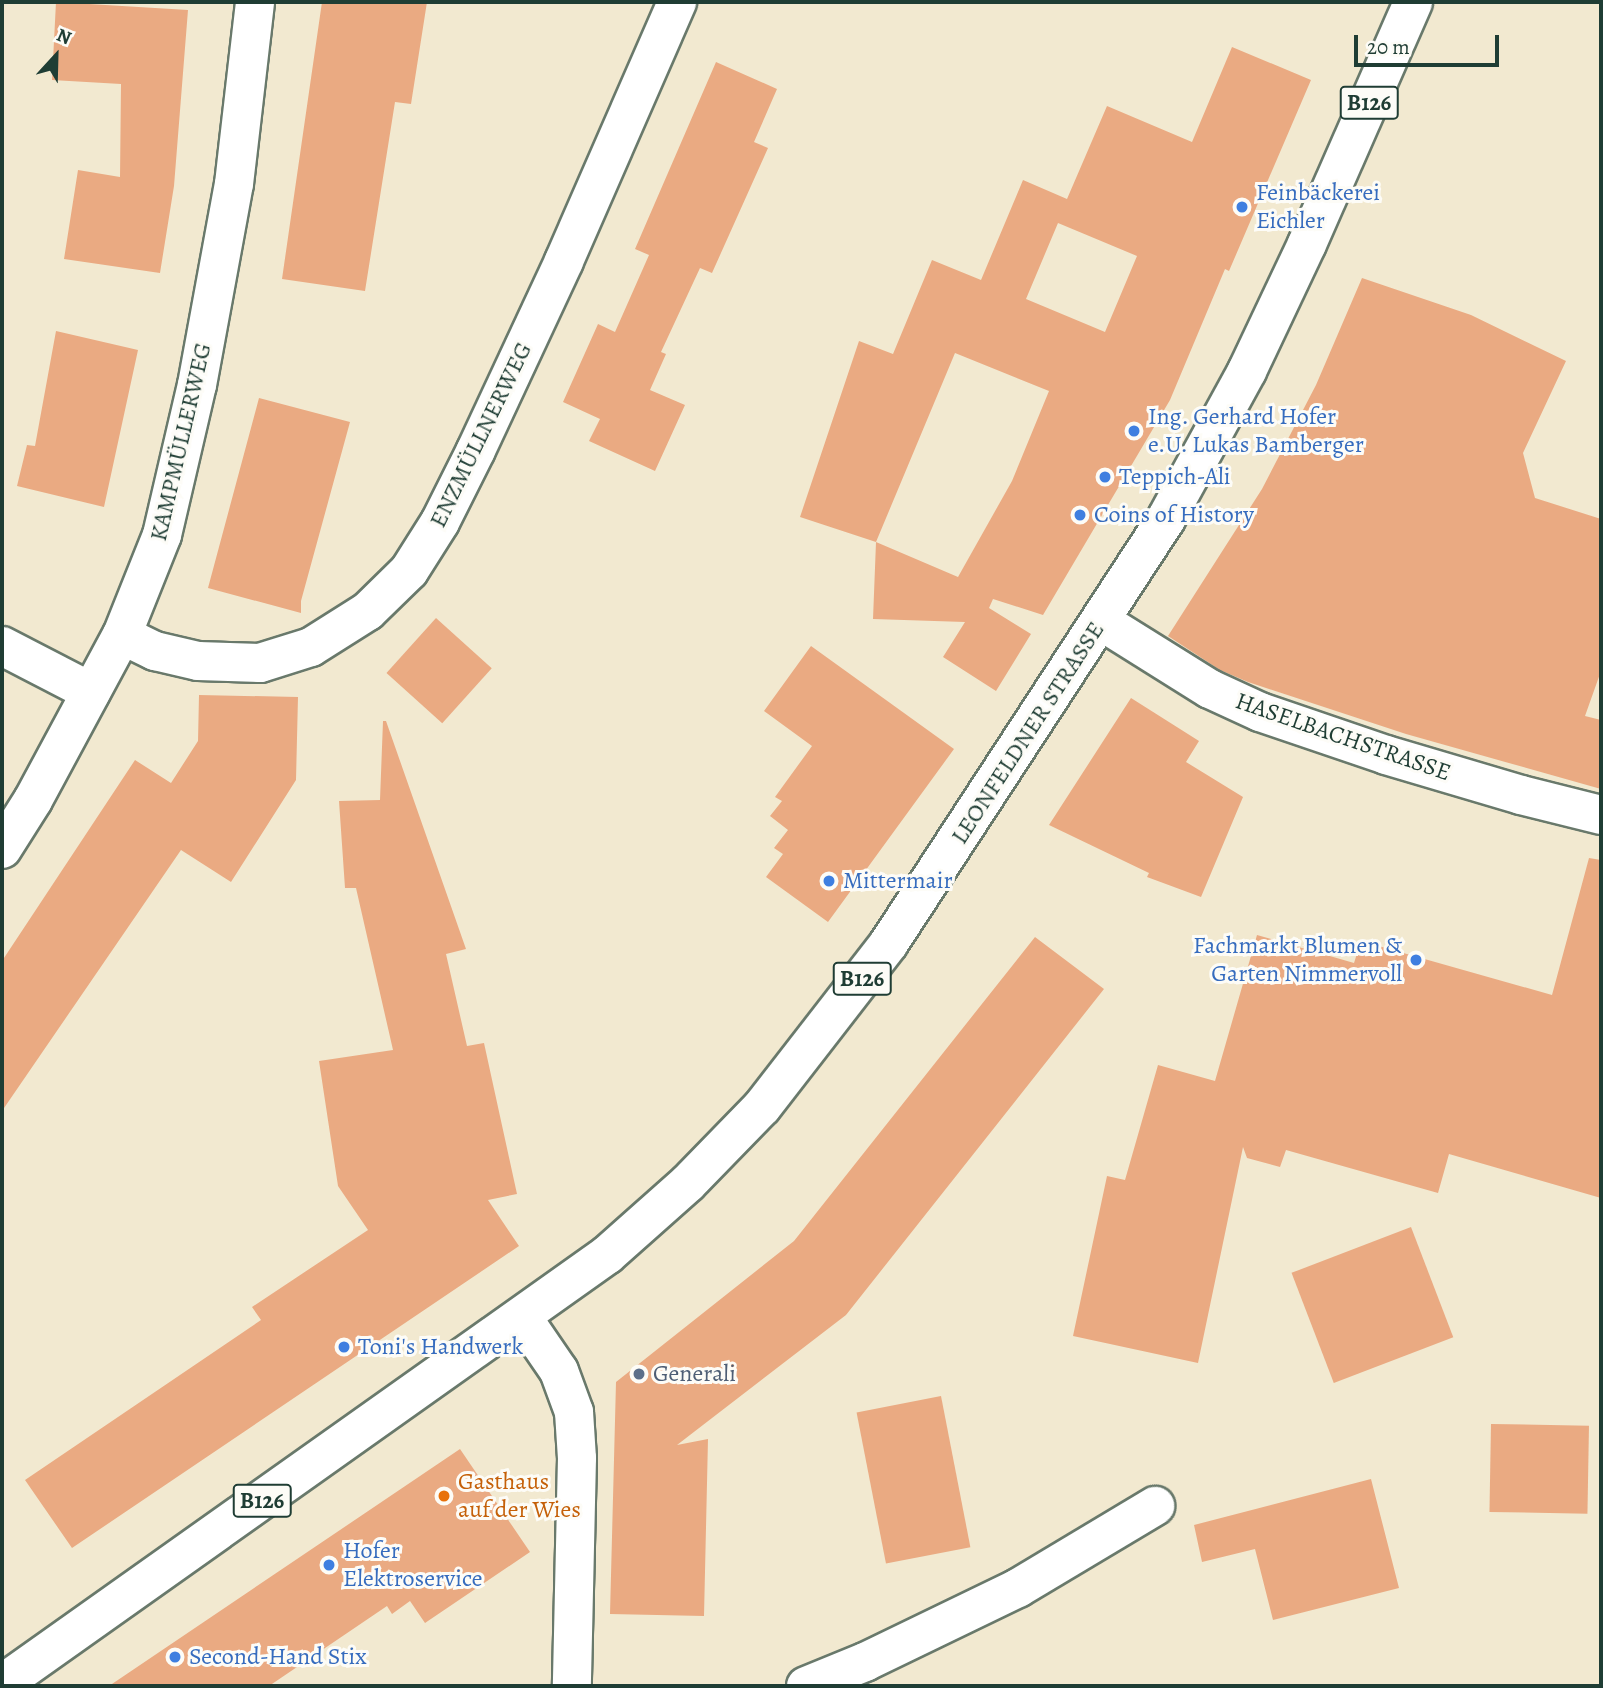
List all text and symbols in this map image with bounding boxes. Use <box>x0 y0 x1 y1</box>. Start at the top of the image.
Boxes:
north arrow <box>21 21 91 91</box>
scale bar <box>1358 21 1503 65</box>
text: N <box>53 22 75 51</box>
text: 20 m <box>1367 33 1410 61</box>
road number: B126 <box>1339 83 1399 122</box>
place label: Feinbäckerei Eichler <box>1256 179 1380 235</box>
marker: Feinbäckerei Eichler <box>1234 199 1250 215</box>
street label: ENZMÜLLNERWEG <box>424 338 538 532</box>
street label: KAMPMÜLLERWEG <box>144 340 218 544</box>
place label: Ing. Gerhard Hofer e.U. Lukas Bamberger <box>1148 403 1364 459</box>
marker: Ing. Gerhard Hofer e.U. Lukas Bamberger <box>1126 423 1142 439</box>
place label: Teppich-Ali <box>1119 463 1231 491</box>
marker: Teppich-Ali <box>1097 469 1113 485</box>
place label: Coins of History <box>1094 501 1254 529</box>
marker: Coins of History <box>1072 507 1088 523</box>
street label: LEONFELDNER STRASSE <box>945 616 1111 850</box>
street label: HASELBACHSTRASSE <box>1232 687 1454 787</box>
place label: Mittermair <box>843 867 953 895</box>
marker: Mittermair <box>821 873 837 889</box>
place label: Fachmarkt Blumen & Garten Nimmervoll <box>1193 932 1402 988</box>
marker: Fachmarkt Blumen & Garten Nimmervoll <box>1408 952 1424 968</box>
road number: B126 <box>832 960 892 998</box>
place label: Toni's Handwerk <box>358 1333 523 1361</box>
marker: Toni's Handwerk <box>336 1339 352 1355</box>
place label: Generali <box>653 1360 736 1388</box>
marker: Generali <box>631 1366 647 1382</box>
place label: Gasthaus auf der Wies <box>458 1468 581 1524</box>
road number: B126 <box>232 1482 292 1520</box>
marker: Gasthaus auf der Wies <box>436 1488 452 1504</box>
place label: Hofer Elektroservice <box>343 1537 483 1593</box>
marker: Hofer Elektroservice <box>321 1557 337 1573</box>
place label: Second-Hand Stix <box>189 1643 367 1671</box>
marker: Second-Hand Stix <box>167 1649 183 1665</box>

